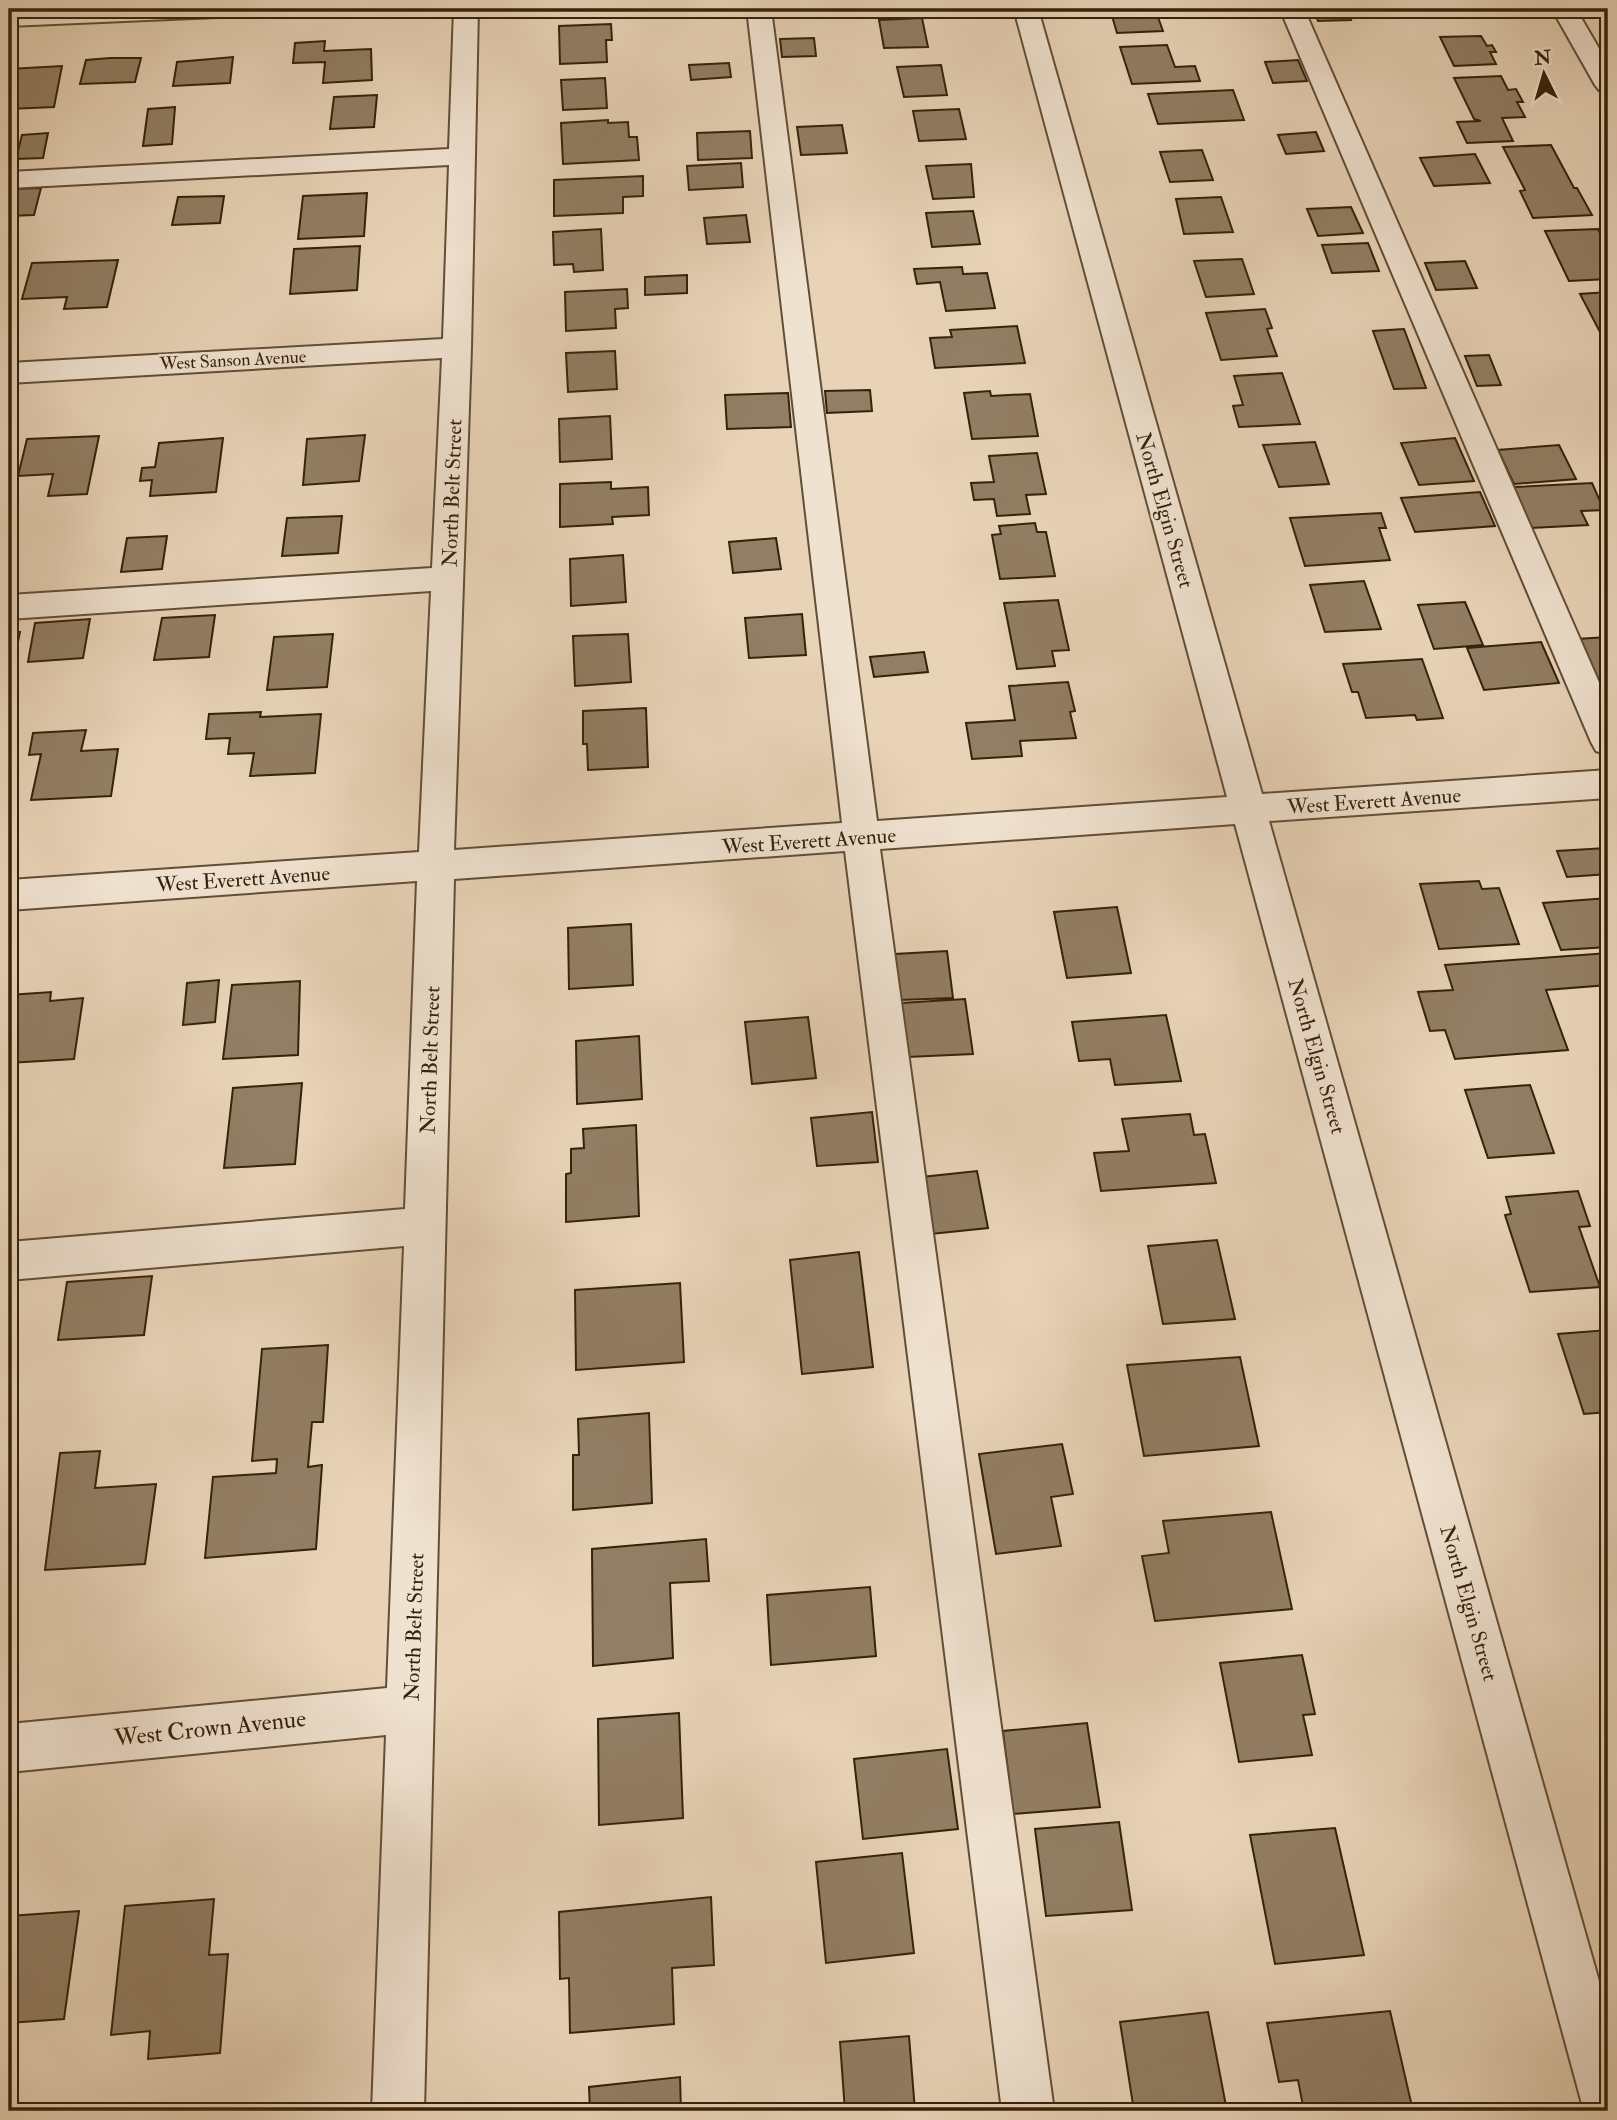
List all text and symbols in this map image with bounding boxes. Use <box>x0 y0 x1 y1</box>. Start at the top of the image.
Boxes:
north arrow <box>1508 38 1578 108</box>
text: N <box>1532 45 1553 71</box>
street label: West Sanson Avenue <box>158 345 307 376</box>
street label: North Belt Street <box>436 418 469 567</box>
street label: North Elgin Street <box>1129 429 1200 591</box>
street label: West Everett Avenue <box>1285 782 1462 821</box>
street label: West Everett Avenue <box>720 822 897 861</box>
street label: West Everett Avenue <box>154 860 331 899</box>
street label: North Elgin Street <box>1281 975 1352 1137</box>
street label: North Belt Street <box>414 985 447 1134</box>
street label: North Elgin Street <box>1433 1522 1504 1684</box>
street label: North Belt Street <box>398 1552 431 1701</box>
street label: West Crown Avenue <box>112 1703 307 1754</box>

